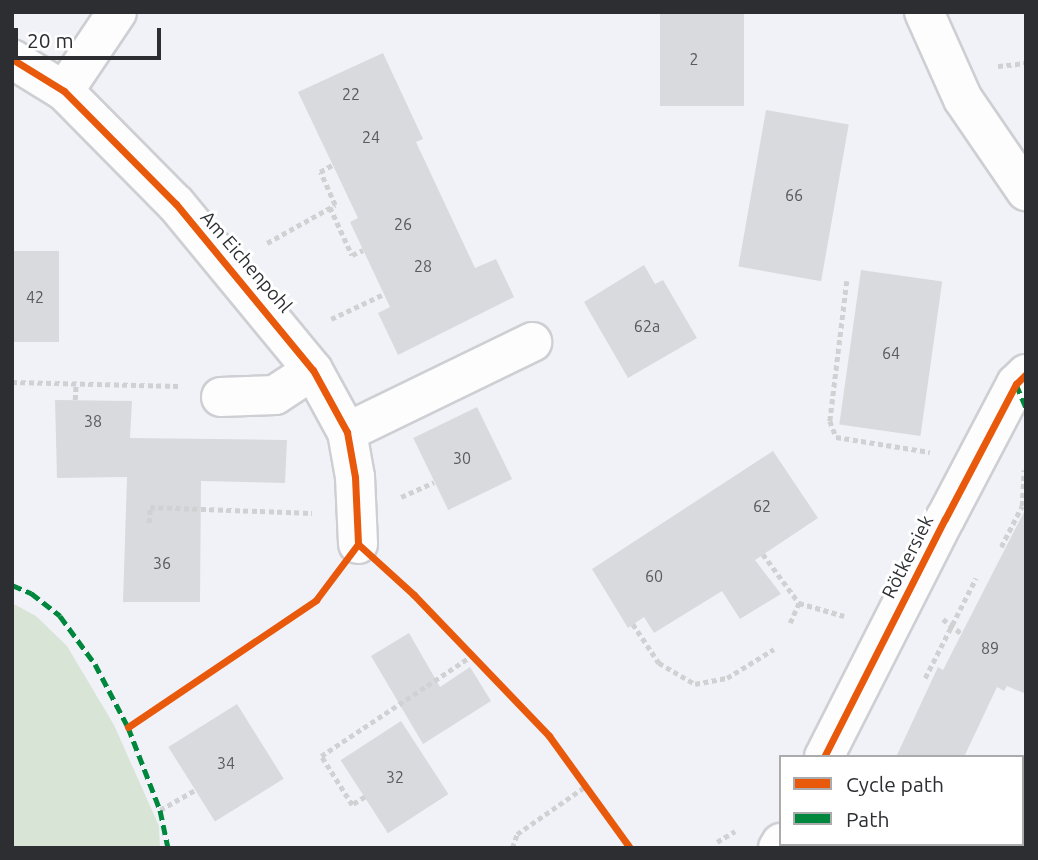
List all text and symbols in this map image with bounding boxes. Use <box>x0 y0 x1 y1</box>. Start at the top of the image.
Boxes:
scale bar <box>18 14 164 58</box>
text: 20 m <box>27 28 74 52</box>
house number: 2 <box>689 49 699 69</box>
house number: 22 <box>342 84 360 104</box>
house number: 24 <box>362 127 380 147</box>
house number: 66 <box>785 185 803 205</box>
street label: Am Eichenpohl <box>196 206 296 318</box>
house number: 26 <box>394 214 412 234</box>
house number: 28 <box>414 256 432 276</box>
house number: 42 <box>26 287 44 307</box>
house number: 62a <box>634 316 660 336</box>
house number: 64 <box>882 343 900 363</box>
house number: 38 <box>84 411 102 431</box>
house number: 30 <box>453 448 471 468</box>
house number: 62 <box>753 496 771 516</box>
street label: Rötkersiek <box>877 512 939 602</box>
house number: 36 <box>153 553 171 573</box>
house number: 60 <box>645 566 663 586</box>
house number: 89 <box>981 638 999 658</box>
house number: 34 <box>217 753 235 773</box>
legend <box>779 755 1024 846</box>
house number: 32 <box>386 767 404 787</box>
text: Cycle path <box>846 772 944 796</box>
text: Path <box>846 807 889 831</box>

